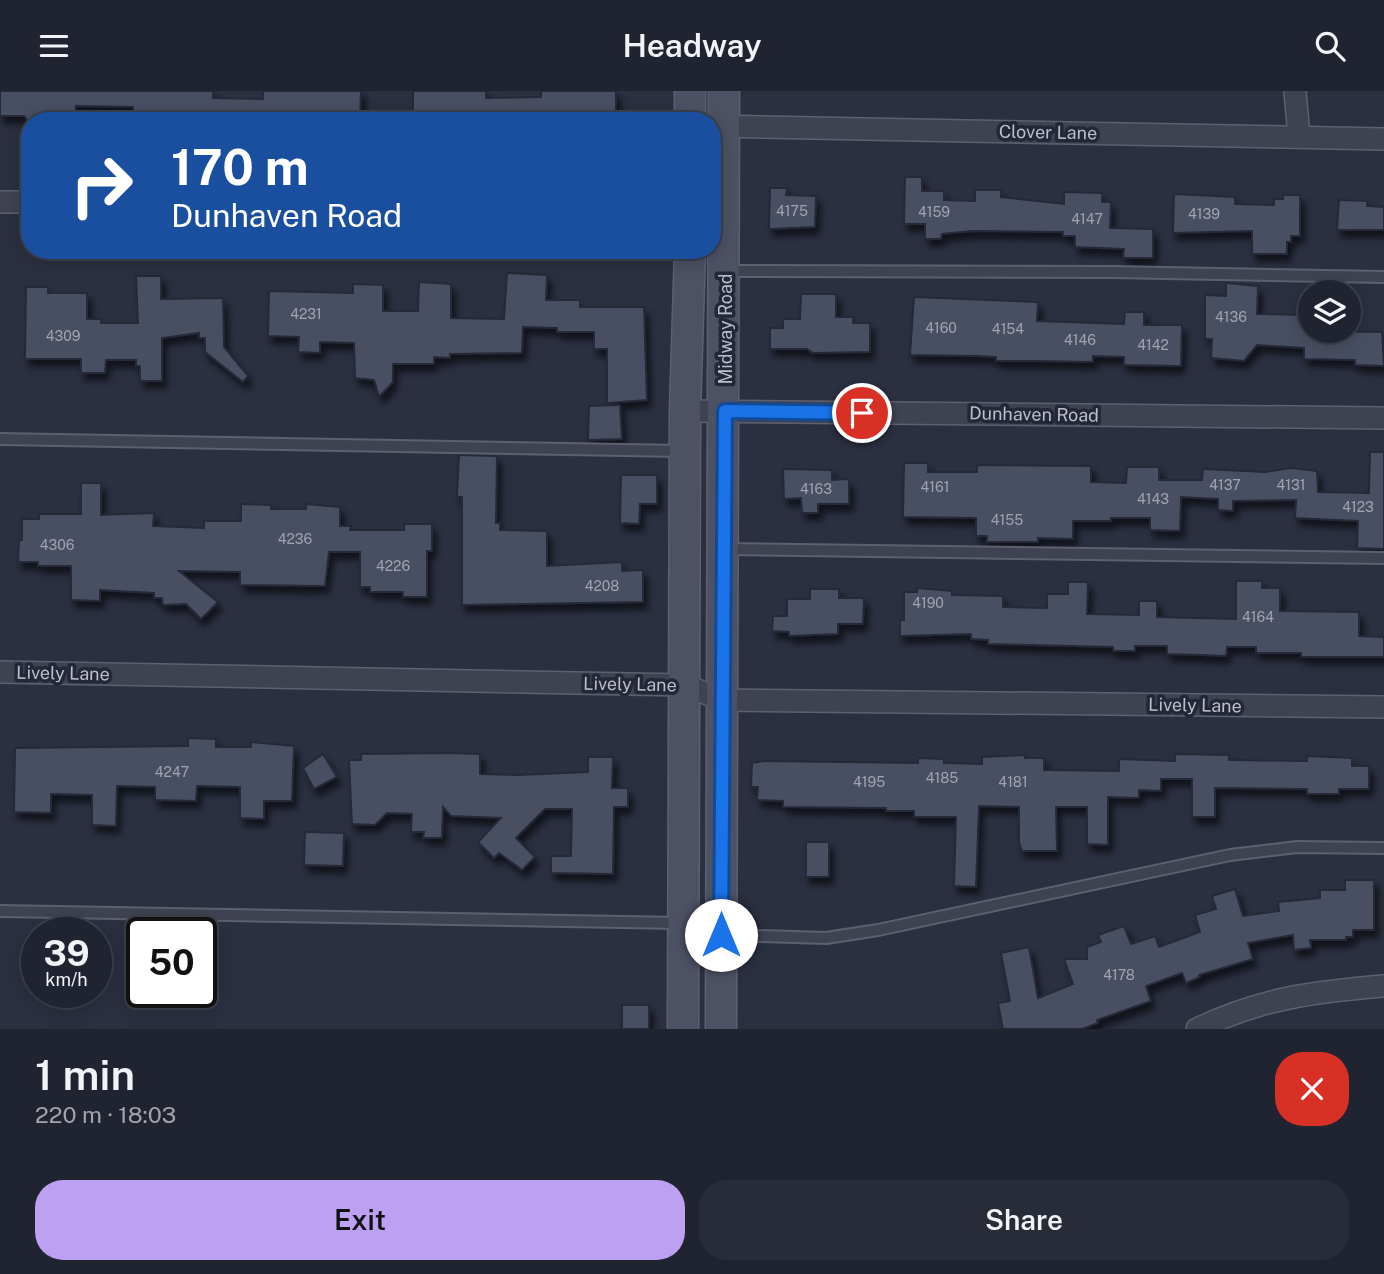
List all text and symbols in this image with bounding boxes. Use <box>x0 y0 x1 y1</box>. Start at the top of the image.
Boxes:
icon: menu <box>35 27 73 65</box>
text: Headway <box>622 27 762 64</box>
icon: search <box>1311 27 1349 65</box>
street label: Clover Lane <box>999 121 1097 143</box>
text: 170 m <box>171 138 309 196</box>
icon: right <box>56 140 147 231</box>
text: Dunhaven Road <box>171 197 402 234</box>
house number: 4175 <box>776 203 808 219</box>
house number: 4159 <box>918 204 950 220</box>
house number: 4139 <box>1188 206 1220 222</box>
house number: 4147 <box>1071 211 1103 227</box>
street label: Midway Road <box>715 273 736 385</box>
map controls <box>1298 280 1361 343</box>
button: layers <box>1298 280 1361 343</box>
house number: 4231 <box>290 306 322 322</box>
house number: 4136 <box>1215 309 1247 325</box>
house number: 4160 <box>925 320 957 336</box>
house number: 4154 <box>992 321 1024 337</box>
house number: 4309 <box>46 328 81 344</box>
house number: 4146 <box>1064 332 1096 348</box>
house number: 4142 <box>1137 337 1169 353</box>
pin <box>832 383 892 443</box>
icon: arrive <box>843 394 881 432</box>
street label: Dunhaven Road <box>969 402 1099 426</box>
house number: 4137 <box>1209 477 1241 493</box>
house number: 4131 <box>1276 477 1306 493</box>
house number: 4161 <box>921 479 949 495</box>
house number: 4163 <box>800 481 832 497</box>
house number: 4143 <box>1137 491 1169 507</box>
house number: 4123 <box>1342 499 1374 515</box>
house number: 4155 <box>991 512 1023 528</box>
house number: 4236 <box>278 531 313 547</box>
house number: 4306 <box>40 537 75 553</box>
house number: 4226 <box>376 558 410 574</box>
house number: 4208 <box>585 578 619 594</box>
house number: 4190 <box>912 595 944 611</box>
house number: 4164 <box>1242 609 1274 625</box>
street label: Lively Lane <box>16 662 110 684</box>
street label: Lively Lane <box>583 673 677 695</box>
street label: Lively Lane <box>1148 694 1242 716</box>
house number: 4247 <box>155 764 189 780</box>
house number: 4185 <box>926 770 958 786</box>
house number: 4195 <box>853 774 885 790</box>
house number: 4181 <box>998 774 1028 790</box>
position arrow <box>684 898 758 972</box>
speed limit sign: 50 <box>126 917 217 1008</box>
text: 39 <box>43 933 90 974</box>
house number: 4178 <box>1103 967 1135 983</box>
text: km/h <box>45 969 88 990</box>
text: 1 min <box>35 1050 135 1099</box>
button: close <box>1275 1052 1349 1126</box>
text: 220 m · 18:03 <box>35 1101 176 1128</box>
button: Exit <box>35 1180 685 1260</box>
button: Share <box>699 1180 1349 1260</box>

